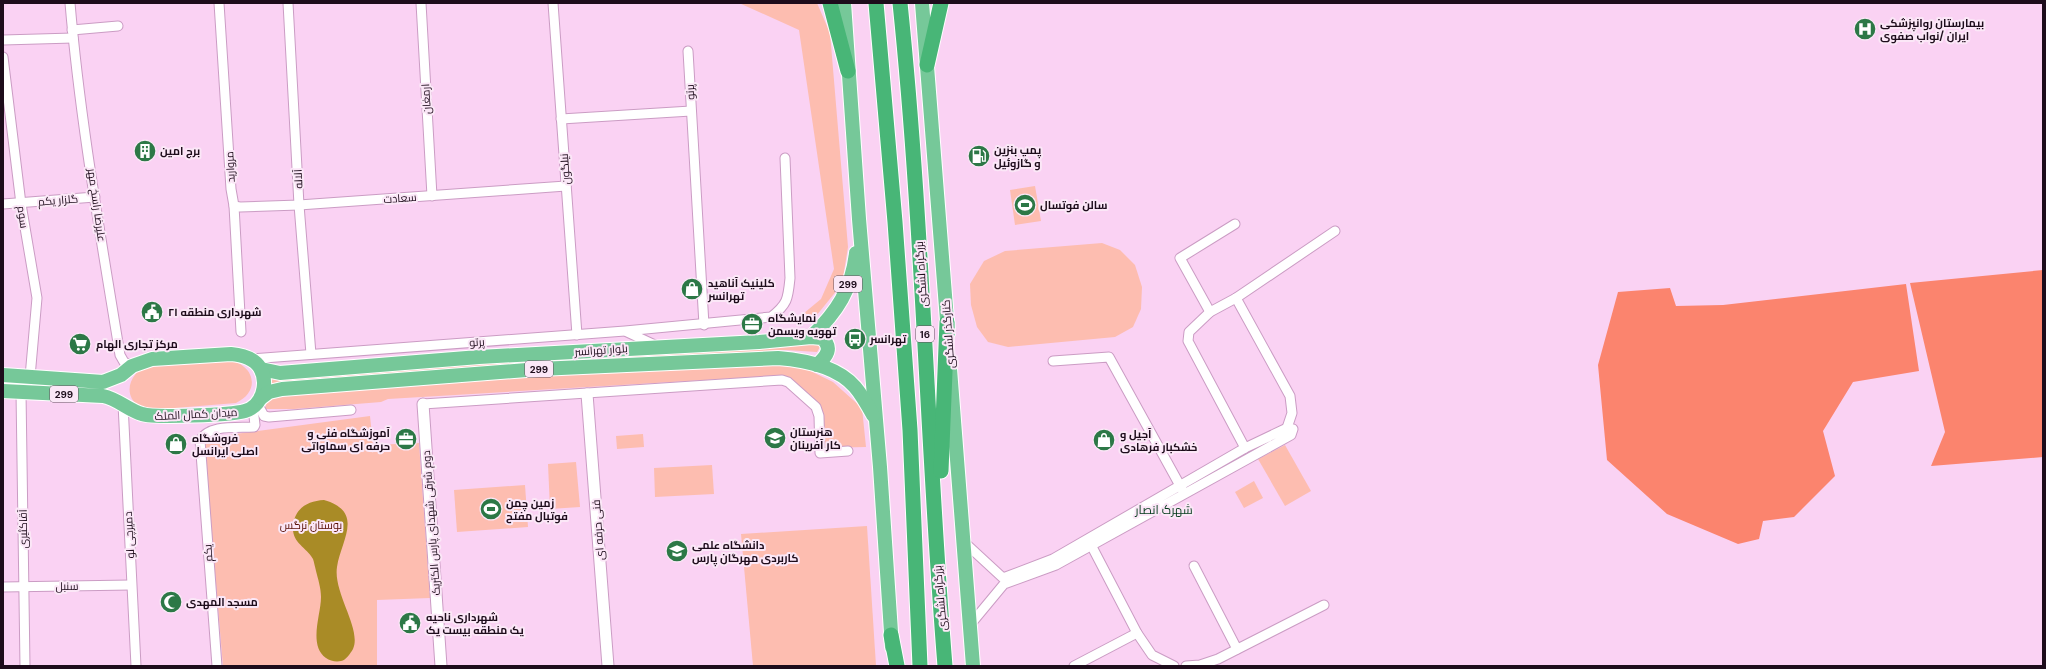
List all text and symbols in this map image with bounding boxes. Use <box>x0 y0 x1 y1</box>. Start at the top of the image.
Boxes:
hospital icon: بیمارستان روانپزشکی ایران /نواب صفوی <box>1852 16 1878 42</box>
place label: بیمارستان روانپزشکی ایران /نواب صفوی <box>1880 16 1984 44</box>
street label: ارمغان <box>418 83 434 115</box>
street label: پرتو <box>682 84 698 100</box>
building icon: برج امین <box>132 138 158 164</box>
fuel station icon: پمپ بنزین و گازوئیل <box>966 143 992 169</box>
place label: پمپ بنزین و گازوئیل <box>994 143 1041 171</box>
place label: برج امین <box>160 144 200 159</box>
street label: مروارید <box>222 151 238 183</box>
street label: نیلگون <box>557 153 573 185</box>
street label: علیرضا راسخ مهر <box>84 166 109 243</box>
street label: آلاله <box>290 169 305 189</box>
street label: سعادت <box>383 190 417 206</box>
street label: گلزار یکم <box>37 191 79 210</box>
sports icon: سالن فوتسال <box>1012 192 1038 218</box>
place label: سالن فوتسال <box>1040 198 1107 213</box>
street label: سوم <box>13 205 32 229</box>
street label: بزرگراه لشگری <box>912 241 930 307</box>
shop icon: کلینیک آناهید تهرانسر <box>679 276 705 302</box>
place label: کلینیک آناهید تهرانسر <box>707 276 775 304</box>
road number: 299 <box>834 276 862 292</box>
public building icon: شهرداری منطقه ۲۱ <box>139 299 165 325</box>
street label: کنارگذر لشگری <box>939 299 957 369</box>
place label: شهرداری منطقه ۲۱ <box>168 305 262 320</box>
office icon: نمایشگاه تهویه ویسمن <box>739 311 765 337</box>
place label: نمایشگاه تهویه ویسمن <box>768 311 837 339</box>
bus stop icon: تهرانسر <box>842 326 868 352</box>
road number: 16 <box>916 326 934 342</box>
supermarket icon: مرکز تجاری الهام <box>67 331 93 357</box>
place label: تهرانسر <box>869 332 907 347</box>
street label: پرتو <box>469 334 485 350</box>
place label: مرکز تجاری الهام <box>96 337 178 352</box>
street label: بلوار تهرانسر <box>573 341 628 359</box>
road number: 299 <box>525 361 553 377</box>
road number: 299 <box>50 386 78 402</box>
street label: میدان کمال الملک <box>154 405 238 423</box>
school or university icon: هنرستان کار آفرینان <box>762 425 788 451</box>
place label: هنرستان کار آفرینان <box>790 425 841 452</box>
place label: آموزشگاه فنی و حرفه ای سماواتی <box>301 426 391 454</box>
office icon: آموزشگاه فنی و حرفه ای سماواتی <box>393 426 419 452</box>
shop icon: آجیل و خشکبار فرهادی <box>1091 427 1117 453</box>
place label: آجیل و خشکبار فرهادی <box>1120 427 1197 454</box>
shop icon: فروشگاه اصلی ایرانسل <box>163 431 189 457</box>
place label: فروشگاه اصلی ایرانسل <box>192 431 258 458</box>
street label: دوم شرقی شهدای پارس الکتریک <box>419 450 444 596</box>
sports icon: زمین چمن فوتبال مفتح <box>478 496 504 522</box>
place label: زمین چمن فوتبال مفتح <box>506 496 568 524</box>
street label: فنی حرفه ای <box>589 499 607 561</box>
district label: شهرک انصار <box>1134 502 1193 518</box>
street label: آقاکثیری <box>16 509 30 549</box>
street label: دمیرچی لو <box>121 511 137 559</box>
park label: بوستان نرگس <box>280 518 342 532</box>
school or university icon: دانشگاه علمی کاربردی مهرگان پارس <box>664 538 690 564</box>
place label: دانشگاه علمی کاربردی مهرگان پارس <box>692 538 799 567</box>
street label: یکم <box>200 544 217 562</box>
street label: بزرگراه لشگری <box>930 565 950 631</box>
street label: سنبل <box>55 579 79 593</box>
mosque icon: مسجد المهدی <box>158 589 184 615</box>
place label: مسجد المهدی <box>186 595 258 610</box>
public building icon: شهرداری ناحیه یک منطقه بیست یک <box>397 610 423 636</box>
place label: شهرداری ناحیه یک منطقه بیست یک <box>426 610 524 637</box>

